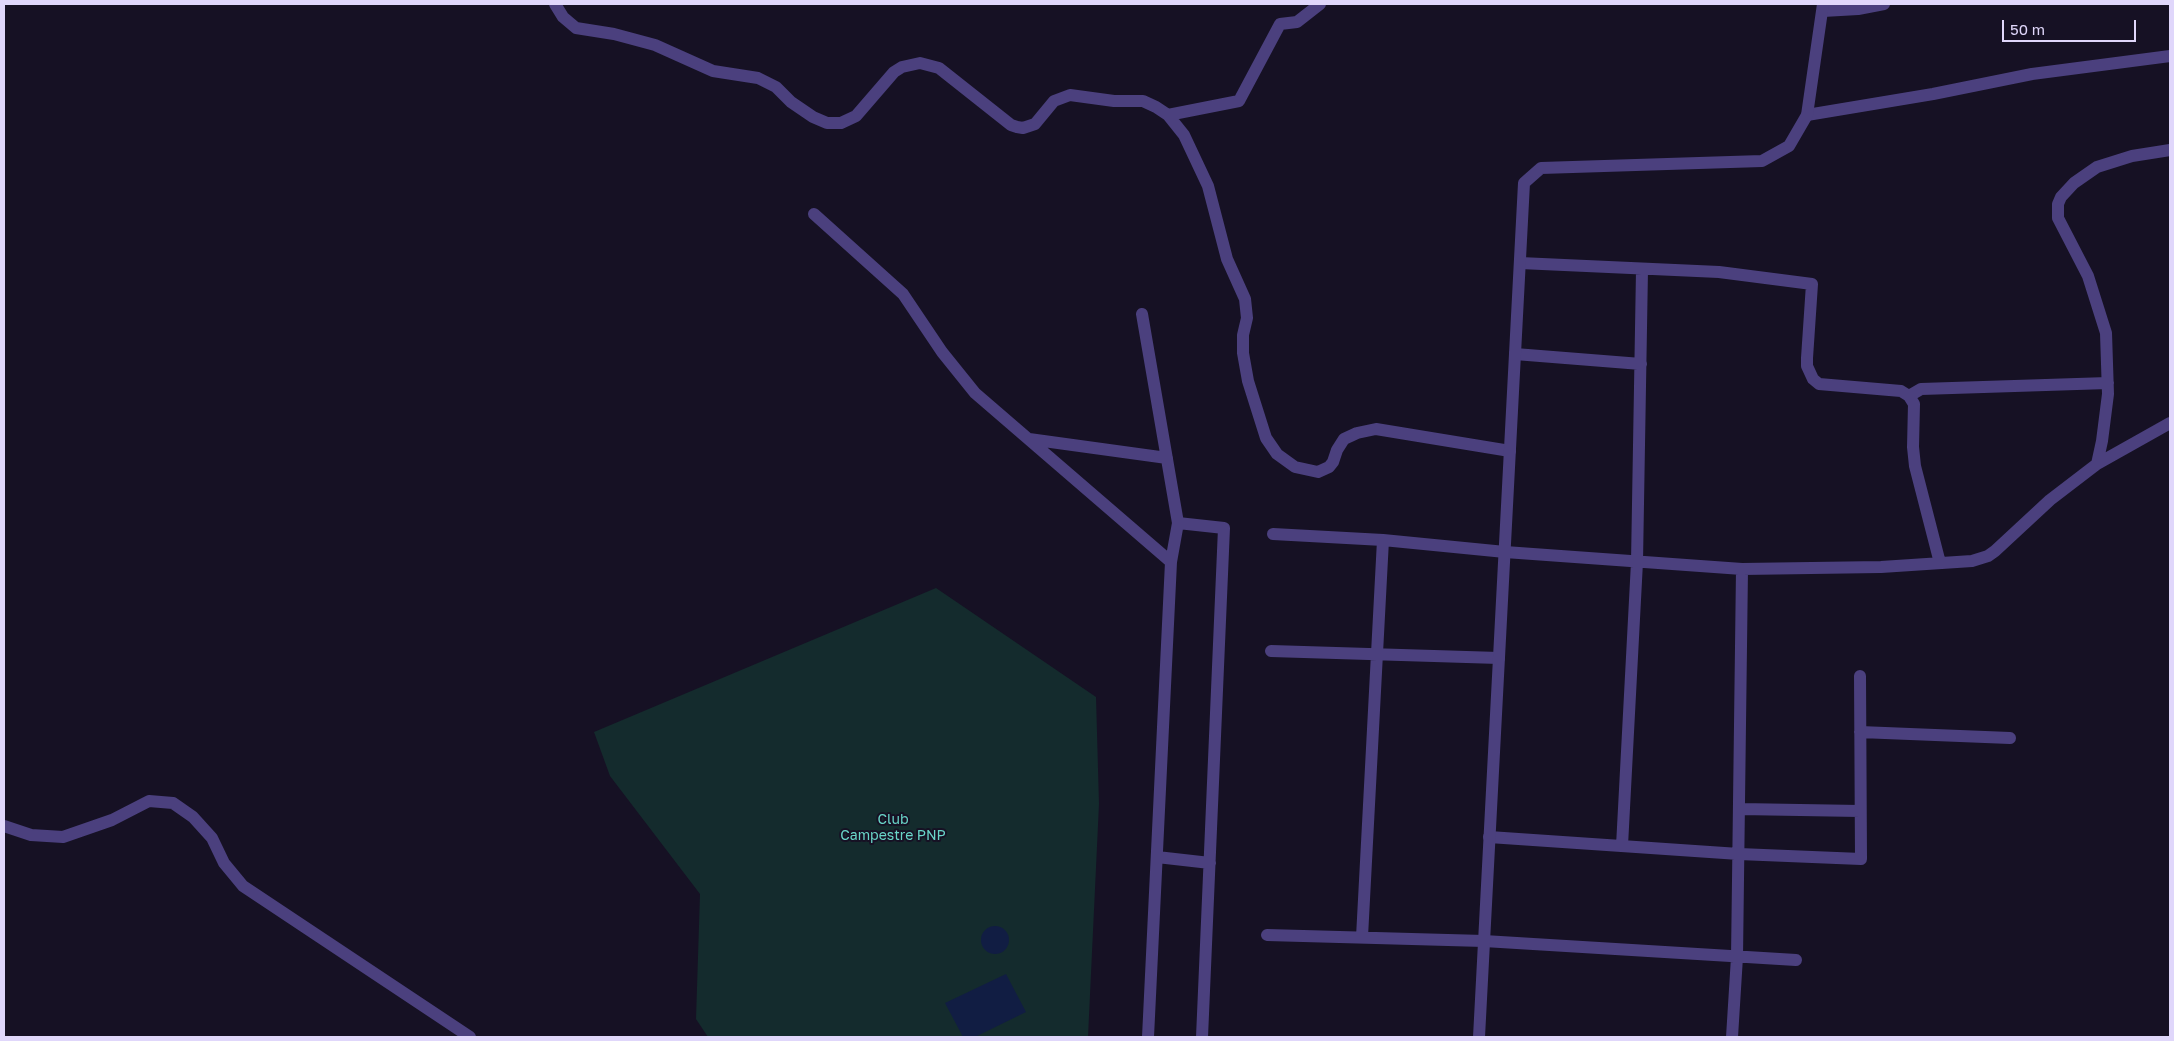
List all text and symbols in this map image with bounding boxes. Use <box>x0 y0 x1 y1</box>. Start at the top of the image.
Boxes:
scale bar <box>2004 10 2138 42</box>
text: 50 m <box>2010 20 2045 38</box>
park label: Club Campestre PNP <box>840 812 946 844</box>

